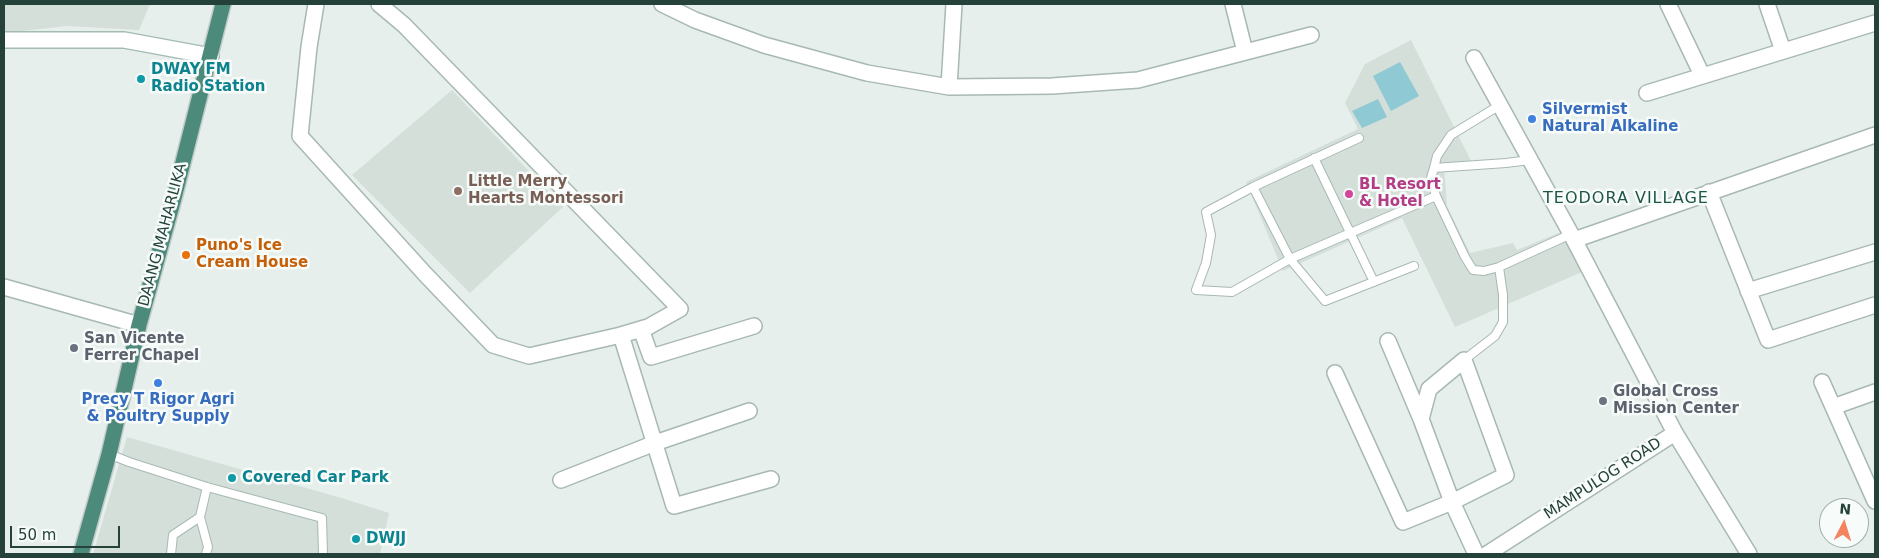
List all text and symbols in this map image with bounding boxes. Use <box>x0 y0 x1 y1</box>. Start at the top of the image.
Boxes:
place label: DWAY FM Radio Station <box>151 61 265 96</box>
marker: DWAY FM Radio Station <box>135 73 147 85</box>
place label: Silvermist Natural Alkaline <box>1542 101 1678 136</box>
marker: Silvermist Natural Alkaline <box>1526 113 1538 125</box>
street label: DAANG MAHARLIKA <box>135 161 191 309</box>
place label: Little Merry Hearts Montessori <box>468 173 624 208</box>
place label: BL Resort & Hotel <box>1359 176 1441 211</box>
marker: Little Merry Hearts Montessori <box>452 185 464 197</box>
marker: BL Resort & Hotel <box>1343 188 1355 200</box>
district label: TEODORA VILLAGE <box>1541 189 1711 209</box>
place label: Puno's Ice Cream House <box>196 237 308 272</box>
marker: Puno's Ice Cream House <box>180 249 192 261</box>
place label: San Vicente Ferrer Chapel <box>84 330 199 365</box>
marker: San Vicente Ferrer Chapel <box>68 342 80 354</box>
marker: Precy T Rigor Agri & Poultry Supply <box>152 377 164 389</box>
place label: Global Cross Mission Center <box>1613 383 1739 418</box>
place label: Precy T Rigor Agri & Poultry Supply <box>81 391 235 426</box>
marker: Global Cross Mission Center <box>1597 395 1609 407</box>
street label: MAMPULOG ROAD <box>1541 434 1665 524</box>
place label: Covered Car Park <box>242 469 389 487</box>
marker: Covered Car Park <box>226 472 238 484</box>
north arrow <box>1819 498 1869 548</box>
text: N <box>1839 501 1852 518</box>
scale bar <box>12 516 122 548</box>
text: 50 m <box>18 526 56 544</box>
place label: DWJJ <box>366 530 406 548</box>
marker: DWJJ <box>350 533 362 545</box>

